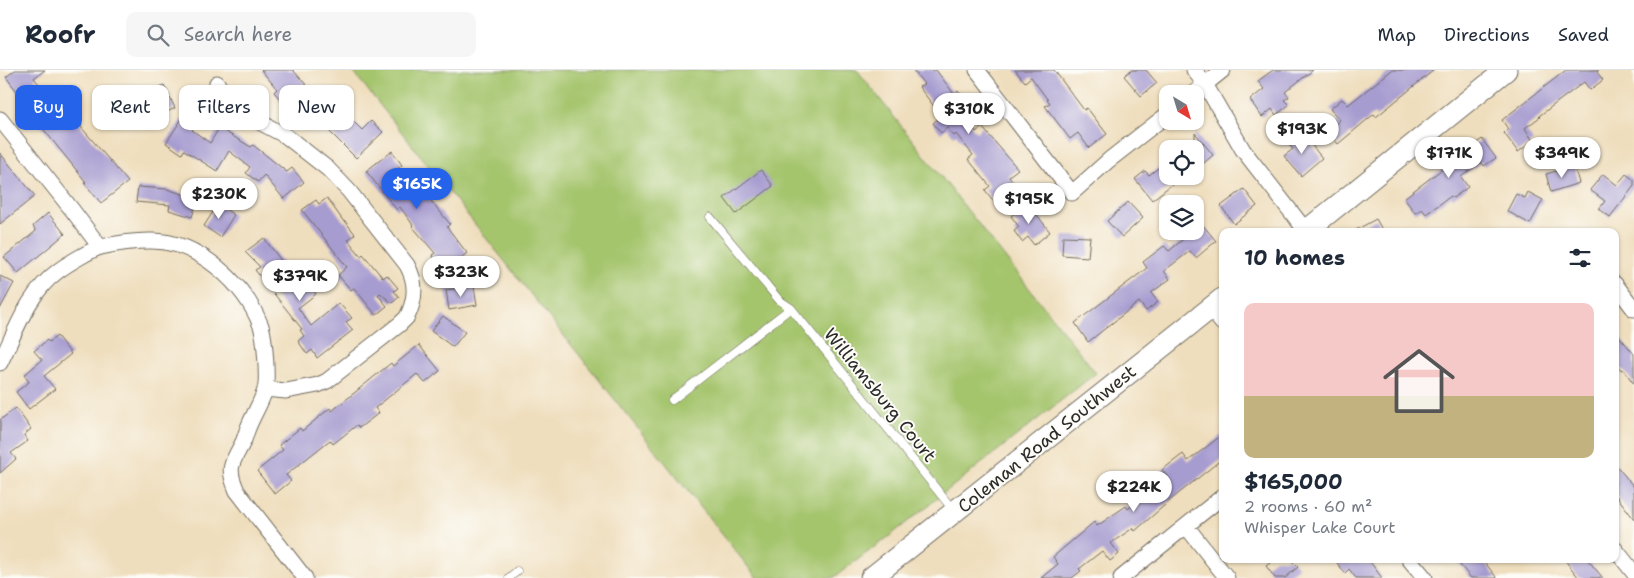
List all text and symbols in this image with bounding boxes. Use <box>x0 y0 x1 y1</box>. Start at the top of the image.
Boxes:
search box <box>126 12 476 57</box>
text: Roofr <box>25 19 96 51</box>
icon: search <box>144 21 172 49</box>
text: Search here <box>184 22 292 47</box>
text: Map <box>1378 23 1416 47</box>
text: Directions <box>1444 23 1530 47</box>
text: Saved <box>1558 23 1609 47</box>
chip: Buy <box>15 85 82 130</box>
chip: Rent <box>92 85 169 130</box>
chip: Filters <box>179 85 269 130</box>
chip: New <box>279 85 354 130</box>
north arrow <box>1159 85 1204 130</box>
map controls <box>1159 85 1204 240</box>
pin: $310K <box>934 92 1004 135</box>
text: $310K <box>944 98 994 119</box>
pin: $193K <box>1267 112 1337 155</box>
text: $193K <box>1277 118 1327 139</box>
pin: $171K <box>1414 136 1484 179</box>
pin: $349K <box>1527 136 1597 179</box>
button: locate <box>1159 140 1204 185</box>
text: $171K <box>1426 142 1472 163</box>
text: $349K <box>1535 142 1589 163</box>
pin: $165K <box>382 168 452 210</box>
text: $165K <box>392 173 442 194</box>
pin: $230K <box>184 178 254 220</box>
pin: $195K <box>994 182 1064 225</box>
text: $230K <box>192 183 246 204</box>
text: $195K <box>1004 188 1054 209</box>
button: layers <box>1159 195 1204 240</box>
text: 10 homes <box>1244 244 1345 272</box>
icon: filters <box>1566 244 1594 272</box>
pin: $323K <box>426 256 496 298</box>
pin: $379K <box>265 260 335 302</box>
text: $323K <box>434 261 488 282</box>
text: $379K <box>273 265 327 286</box>
street label: Williamsburg Court <box>818 323 942 467</box>
icon: home <box>1374 336 1464 426</box>
street label: Coleman Road Southwest <box>953 359 1141 519</box>
text: $165,000 <box>1244 468 1343 496</box>
pin: $224K <box>1099 470 1169 513</box>
text: $224K <box>1107 476 1161 497</box>
text: 2 rooms · 60 m² <box>1244 496 1372 517</box>
text: Whisper Lake Court <box>1244 517 1395 538</box>

